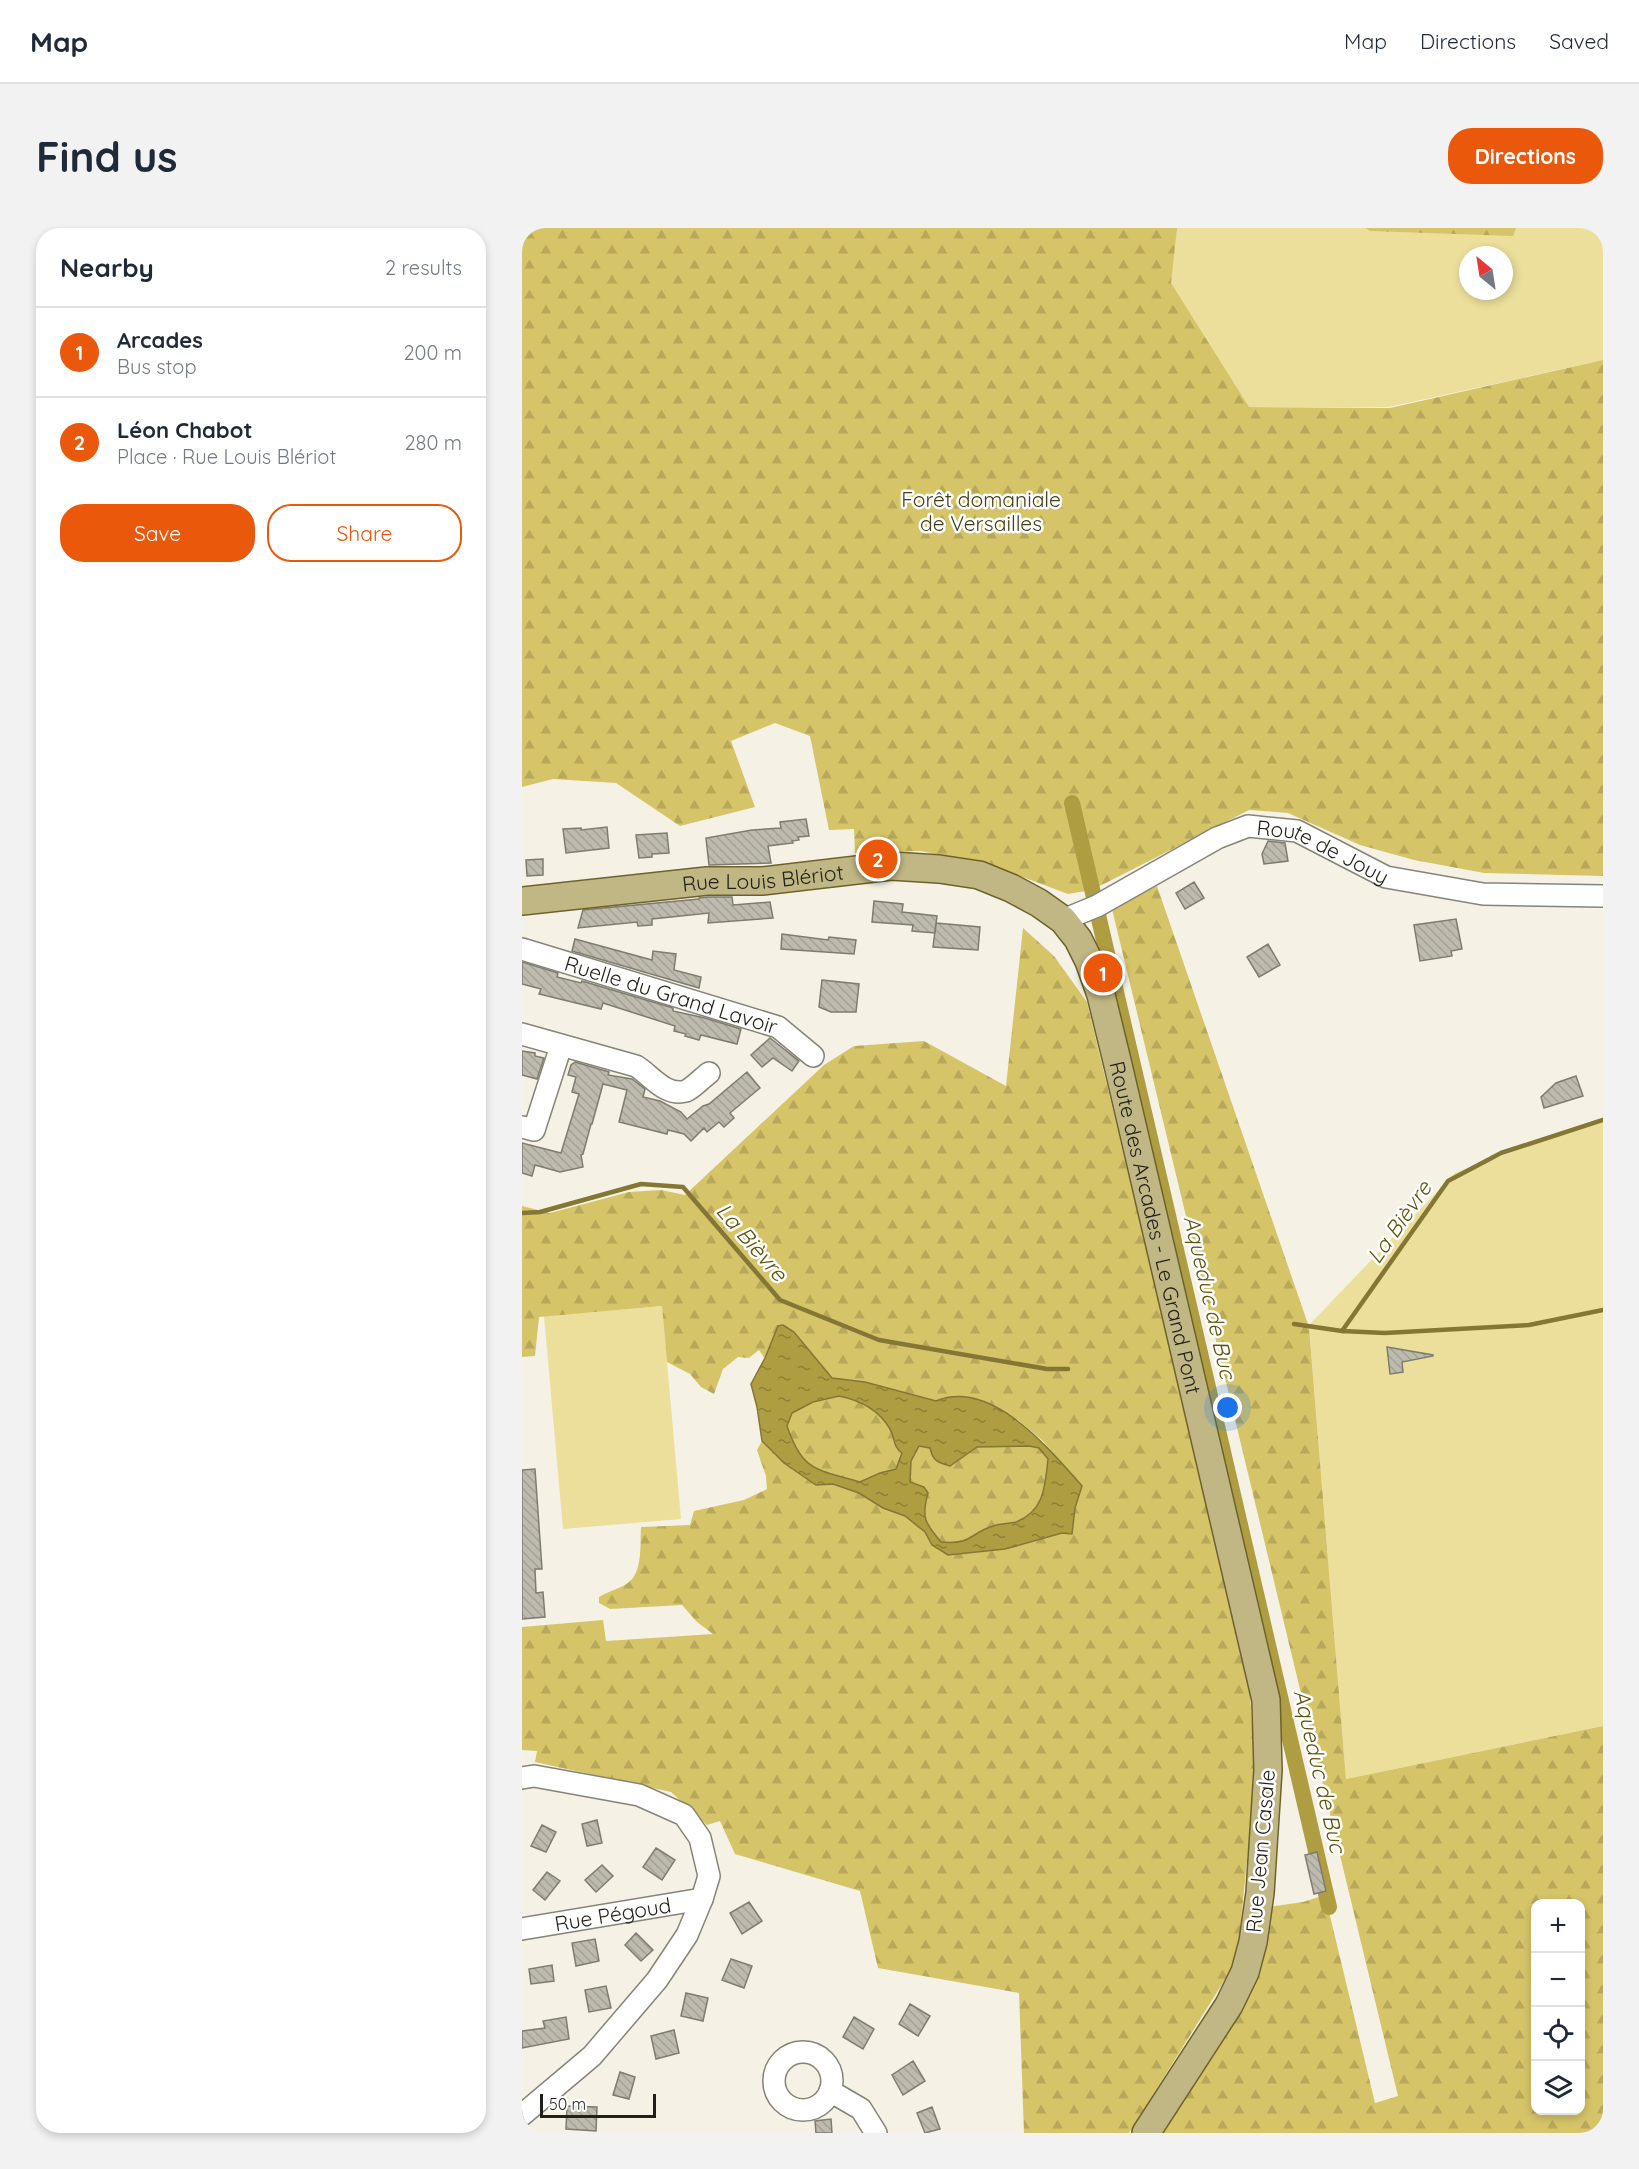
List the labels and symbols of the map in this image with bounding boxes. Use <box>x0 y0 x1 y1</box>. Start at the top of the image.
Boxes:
north arrow <box>1459 246 1513 300</box>
park label: Forêt domaniale de Versailles <box>901 486 1061 536</box>
street label: Route de Jouy <box>1256 814 1393 889</box>
pin: 2 <box>858 836 898 882</box>
street label: Rue Louis Blériot <box>681 859 845 897</box>
street label: Ruelle du Grand Lavoir <box>562 950 781 1039</box>
pin: 1 <box>1084 950 1122 996</box>
street label: Route des Arcades - Le Grand Pont <box>1104 1058 1207 1397</box>
water label: La Bièvre <box>1360 1174 1438 1269</box>
water label: La Bièvre <box>710 1197 795 1288</box>
water label: Aqueduc de Buc <box>1178 1213 1243 1384</box>
your location <box>1213 1393 1242 1422</box>
water label: Aqueduc de Buc <box>1288 1687 1353 1858</box>
street label: Rue Jean Casale <box>1240 1768 1280 1934</box>
street label: Rue Pégoud <box>553 1891 673 1936</box>
scale bar <box>540 2091 656 2118</box>

